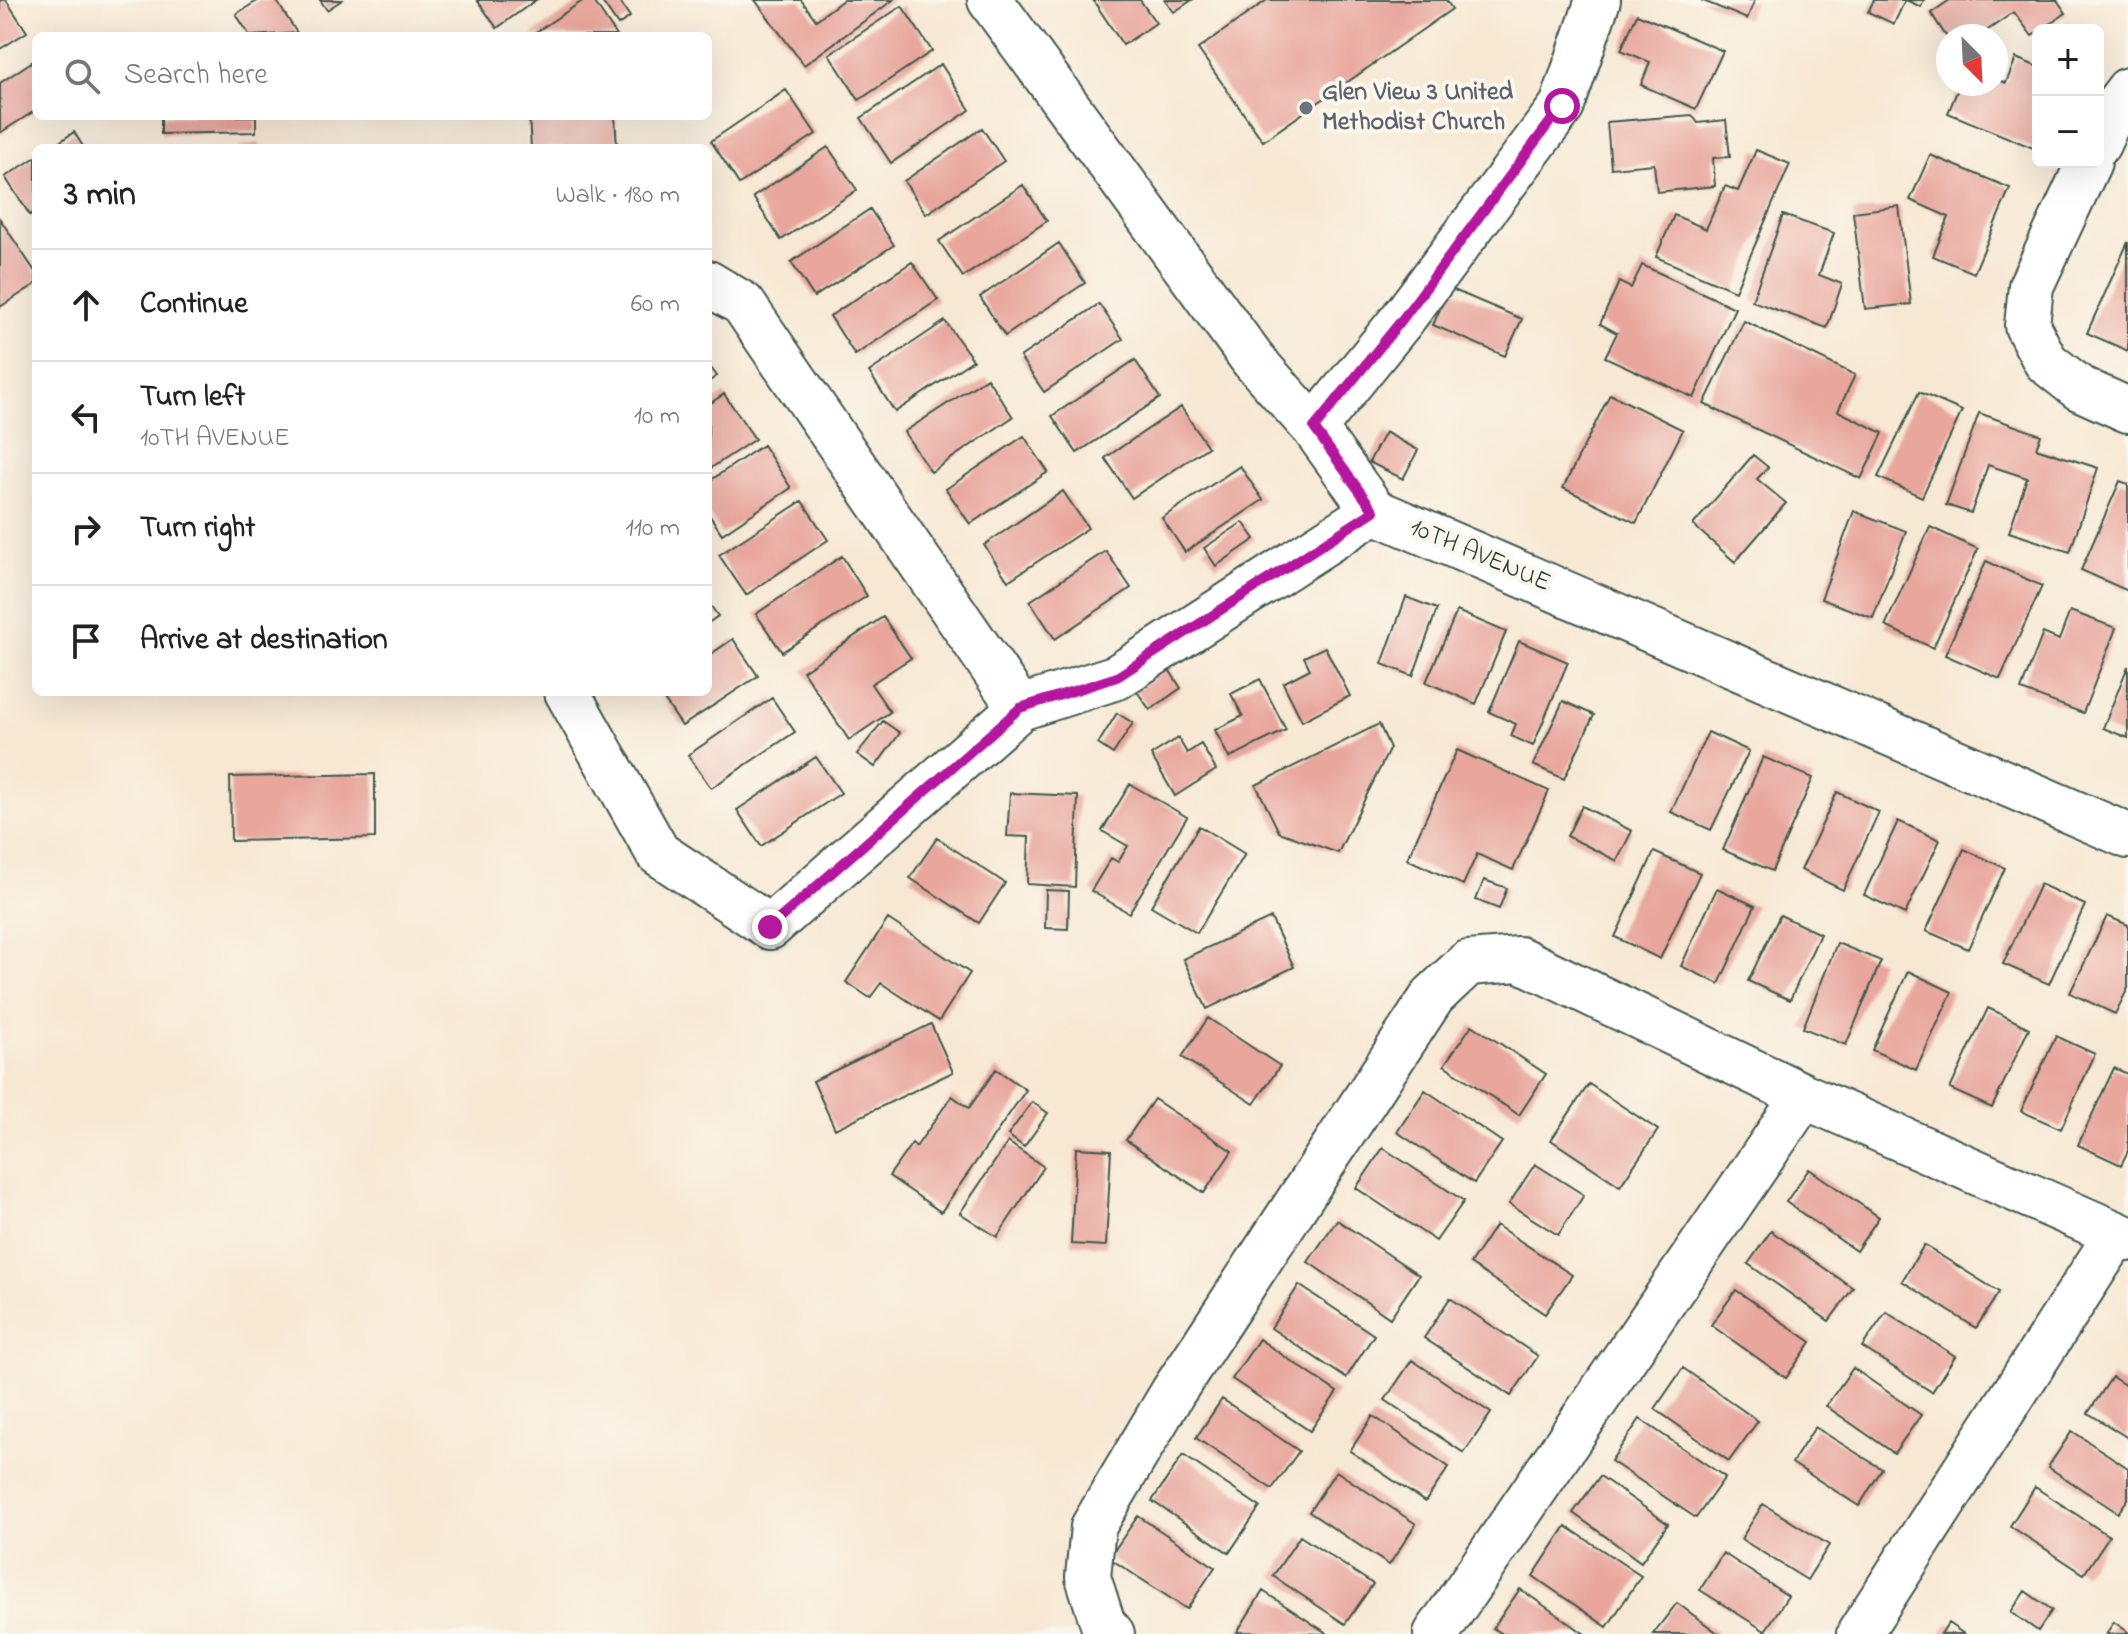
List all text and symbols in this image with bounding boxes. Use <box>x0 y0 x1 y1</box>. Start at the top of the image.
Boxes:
north arrow <box>1936 24 2008 96</box>
map controls <box>2032 24 2104 168</box>
button: + <box>2032 24 2104 96</box>
search box <box>32 32 712 120</box>
icon: search <box>60 54 104 98</box>
text: Search here <box>124 54 268 98</box>
place label: Glen View 3 United Methodist Church <box>1322 74 1514 142</box>
route start <box>1544 88 1580 124</box>
button: − <box>2032 96 2104 168</box>
marker: Glen View 3 United Methodist Church <box>1297 99 1315 117</box>
text: 3 min <box>64 171 136 221</box>
text: Walk · 180 m <box>556 177 680 215</box>
icon: ahead <box>64 283 108 327</box>
text: Continue <box>140 283 248 327</box>
text: 60 m <box>631 286 680 324</box>
text: Turn left <box>140 376 245 420</box>
icon: left <box>64 395 108 439</box>
text: 10 m <box>634 398 680 436</box>
text: 10TH AVENUE <box>140 420 290 458</box>
icon: right <box>64 507 108 551</box>
text: Turn right <box>140 507 255 551</box>
street label: 10TH AVENUE <box>1404 509 1556 603</box>
text: 110 m <box>626 510 680 548</box>
icon: arrive <box>64 619 108 663</box>
text: Arrive at destination <box>140 619 388 663</box>
route end <box>752 909 788 945</box>

